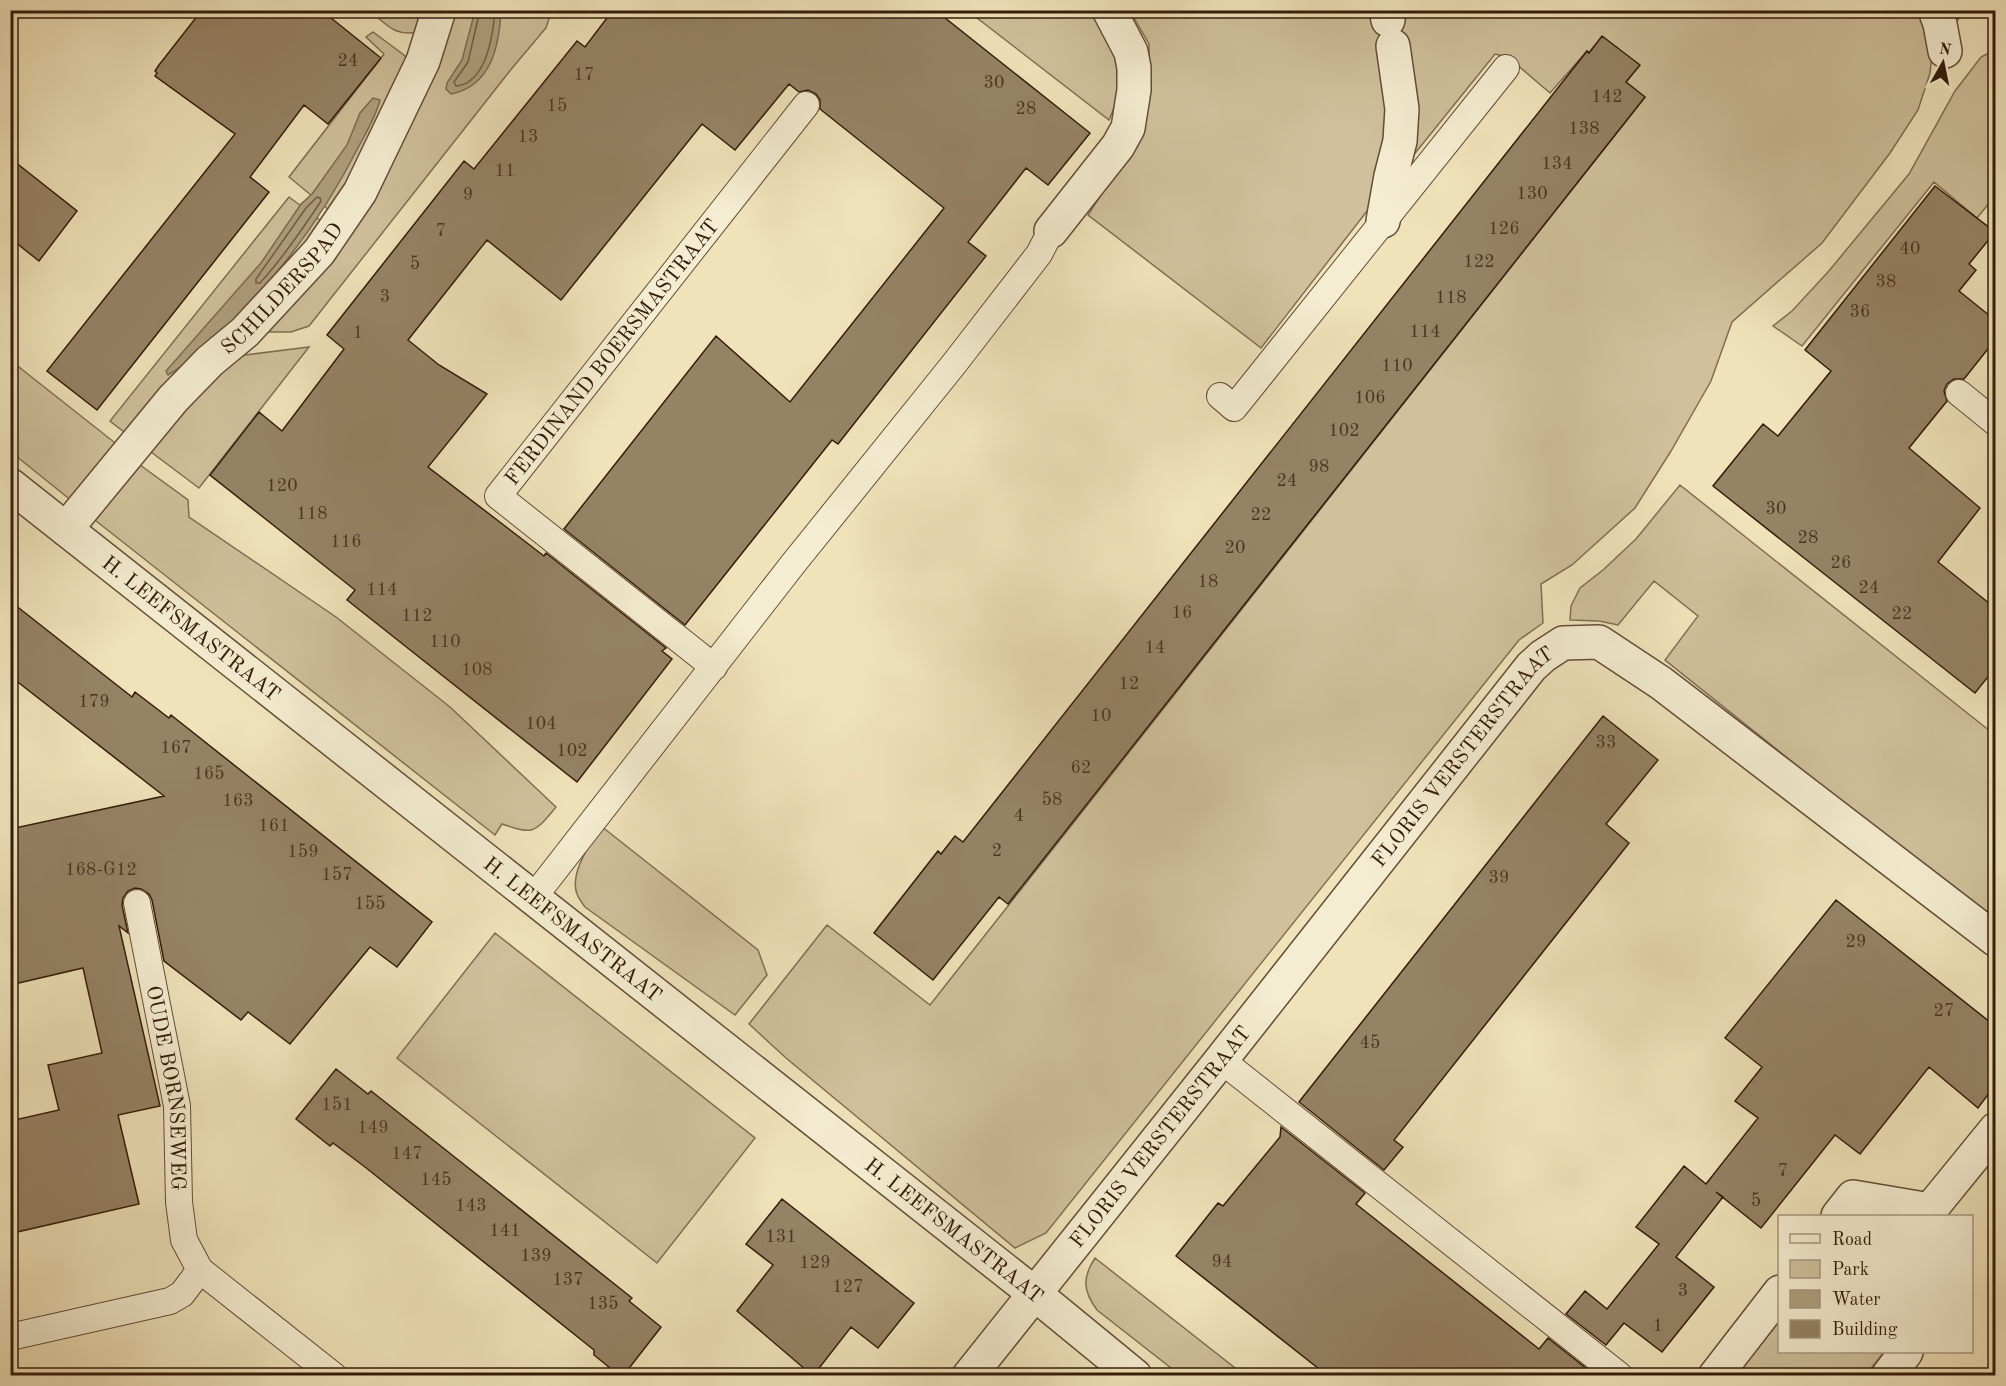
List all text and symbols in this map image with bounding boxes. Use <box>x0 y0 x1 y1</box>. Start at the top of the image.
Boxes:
north arrow <box>1913 33 1973 93</box>
text: N <box>1938 41 1953 59</box>
house number: 24 <box>338 52 358 70</box>
house number: 17 <box>574 66 594 84</box>
house number: 30 <box>984 74 1004 92</box>
house number: 142 <box>1591 88 1623 106</box>
house number: 15 <box>547 97 567 115</box>
house number: 28 <box>1016 100 1036 118</box>
house number: 138 <box>1568 120 1600 138</box>
house number: 13 <box>518 128 538 146</box>
house number: 134 <box>1541 155 1573 173</box>
house number: 11 <box>495 162 515 180</box>
house number: 130 <box>1516 185 1548 203</box>
house number: 9 <box>463 186 473 204</box>
street label: FERDINAND BOERSMASTRAAT <box>502 216 724 490</box>
street label: SCHILDERSPAD <box>218 219 348 359</box>
house number: 126 <box>1488 220 1520 238</box>
house number: 7 <box>436 222 446 240</box>
house number: 40 <box>1900 240 1920 258</box>
house number: 122 <box>1463 253 1495 271</box>
house number: 5 <box>410 255 420 273</box>
house number: 38 <box>1876 273 1896 291</box>
house number: 3 <box>380 288 390 306</box>
house number: 118 <box>1435 289 1467 307</box>
house number: 36 <box>1850 303 1870 321</box>
house number: 114 <box>1409 323 1441 341</box>
house number: 1 <box>353 324 363 342</box>
house number: 110 <box>1381 357 1413 375</box>
house number: 106 <box>1354 389 1386 407</box>
house number: 102 <box>1328 422 1360 440</box>
house number: 98 <box>1309 458 1329 476</box>
house number: 24 <box>1277 472 1297 490</box>
house number: 120 <box>266 477 298 495</box>
house number: 30 <box>1766 500 1786 518</box>
house number: 118 <box>296 505 328 523</box>
house number: 22 <box>1251 506 1271 524</box>
house number: 28 <box>1798 529 1818 547</box>
house number: 116 <box>330 533 362 551</box>
house number: 20 <box>1225 539 1245 557</box>
street label: H. LEEFSMASTRAAT <box>97 553 283 706</box>
house number: 26 <box>1831 554 1851 572</box>
house number: 18 <box>1198 573 1218 591</box>
house number: 24 <box>1859 579 1879 597</box>
house number: 114 <box>366 581 398 599</box>
house number: 16 <box>1172 604 1192 622</box>
house number: 22 <box>1892 605 1912 623</box>
house number: 112 <box>401 607 433 625</box>
house number: 110 <box>429 633 461 651</box>
house number: 14 <box>1145 639 1165 657</box>
street label: FLORIS VERSTERSTRAAT <box>1368 643 1557 872</box>
house number: 108 <box>461 661 493 679</box>
house number: 12 <box>1119 675 1139 693</box>
house number: 179 <box>78 693 110 711</box>
house number: 10 <box>1091 707 1111 725</box>
house number: 104 <box>525 715 557 733</box>
house number: 33 <box>1596 734 1616 752</box>
house number: 167 <box>160 739 192 757</box>
house number: 102 <box>556 742 588 760</box>
house number: 62 <box>1071 759 1091 777</box>
house number: 165 <box>193 765 225 783</box>
house number: 58 <box>1042 791 1062 809</box>
house number: 163 <box>222 792 254 810</box>
house number: 4 <box>1014 807 1024 825</box>
house number: 161 <box>258 817 290 835</box>
house number: 2 <box>992 842 1002 860</box>
house number: 159 <box>287 843 319 861</box>
street label: H. LEEFSMASTRAAT <box>479 854 665 1007</box>
house number: 168-G12 <box>65 861 137 879</box>
house number: 157 <box>321 866 353 884</box>
house number: 39 <box>1489 869 1509 887</box>
house number: 155 <box>354 895 386 913</box>
house number: 29 <box>1846 933 1866 951</box>
street label: OUDE BORNSEWEG <box>142 984 188 1191</box>
house number: 27 <box>1934 1002 1954 1020</box>
street label: FLORIS VERSTERSTRAAT <box>1066 1023 1255 1252</box>
house number: 45 <box>1360 1034 1380 1052</box>
house number: 151 <box>321 1096 353 1114</box>
house number: 149 <box>357 1119 389 1137</box>
house number: 147 <box>391 1145 423 1163</box>
street label: H. LEEFSMASTRAAT <box>860 1155 1047 1308</box>
house number: 7 <box>1778 1162 1788 1180</box>
house number: 145 <box>420 1171 452 1189</box>
house number: 5 <box>1751 1192 1761 1210</box>
house number: 143 <box>455 1197 487 1215</box>
legend <box>1778 1215 1973 1353</box>
house number: 141 <box>489 1222 521 1240</box>
house number: 131 <box>765 1228 797 1246</box>
text: Road <box>1832 1231 1872 1249</box>
house number: 139 <box>520 1247 552 1265</box>
house number: 94 <box>1212 1253 1232 1271</box>
house number: 129 <box>799 1254 831 1272</box>
text: Park <box>1832 1261 1869 1279</box>
house number: 137 <box>552 1271 584 1289</box>
house number: 127 <box>832 1278 864 1296</box>
house number: 3 <box>1678 1282 1688 1300</box>
text: Water <box>1832 1291 1881 1309</box>
house number: 135 <box>587 1295 619 1313</box>
house number: 1 <box>1653 1317 1663 1335</box>
text: Building <box>1832 1321 1898 1339</box>

